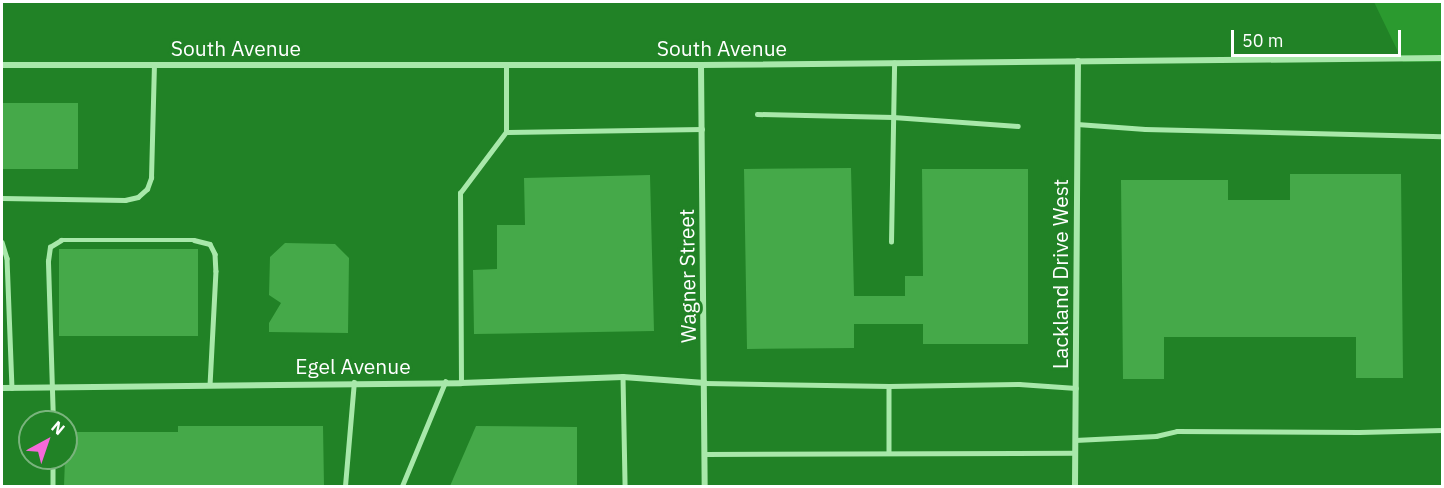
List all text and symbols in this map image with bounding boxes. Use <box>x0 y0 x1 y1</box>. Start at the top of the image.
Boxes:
scale bar <box>1234 18 1404 56</box>
text: 50 m <box>1242 29 1284 52</box>
street label: South Avenue <box>171 35 301 61</box>
street label: South Avenue <box>657 35 787 61</box>
street label: Lackland Drive West <box>1047 179 1073 369</box>
street label: Wagner Street <box>673 209 701 343</box>
street label: Egel Avenue <box>295 353 411 379</box>
north arrow <box>18 410 78 470</box>
text: N <box>47 416 69 439</box>

